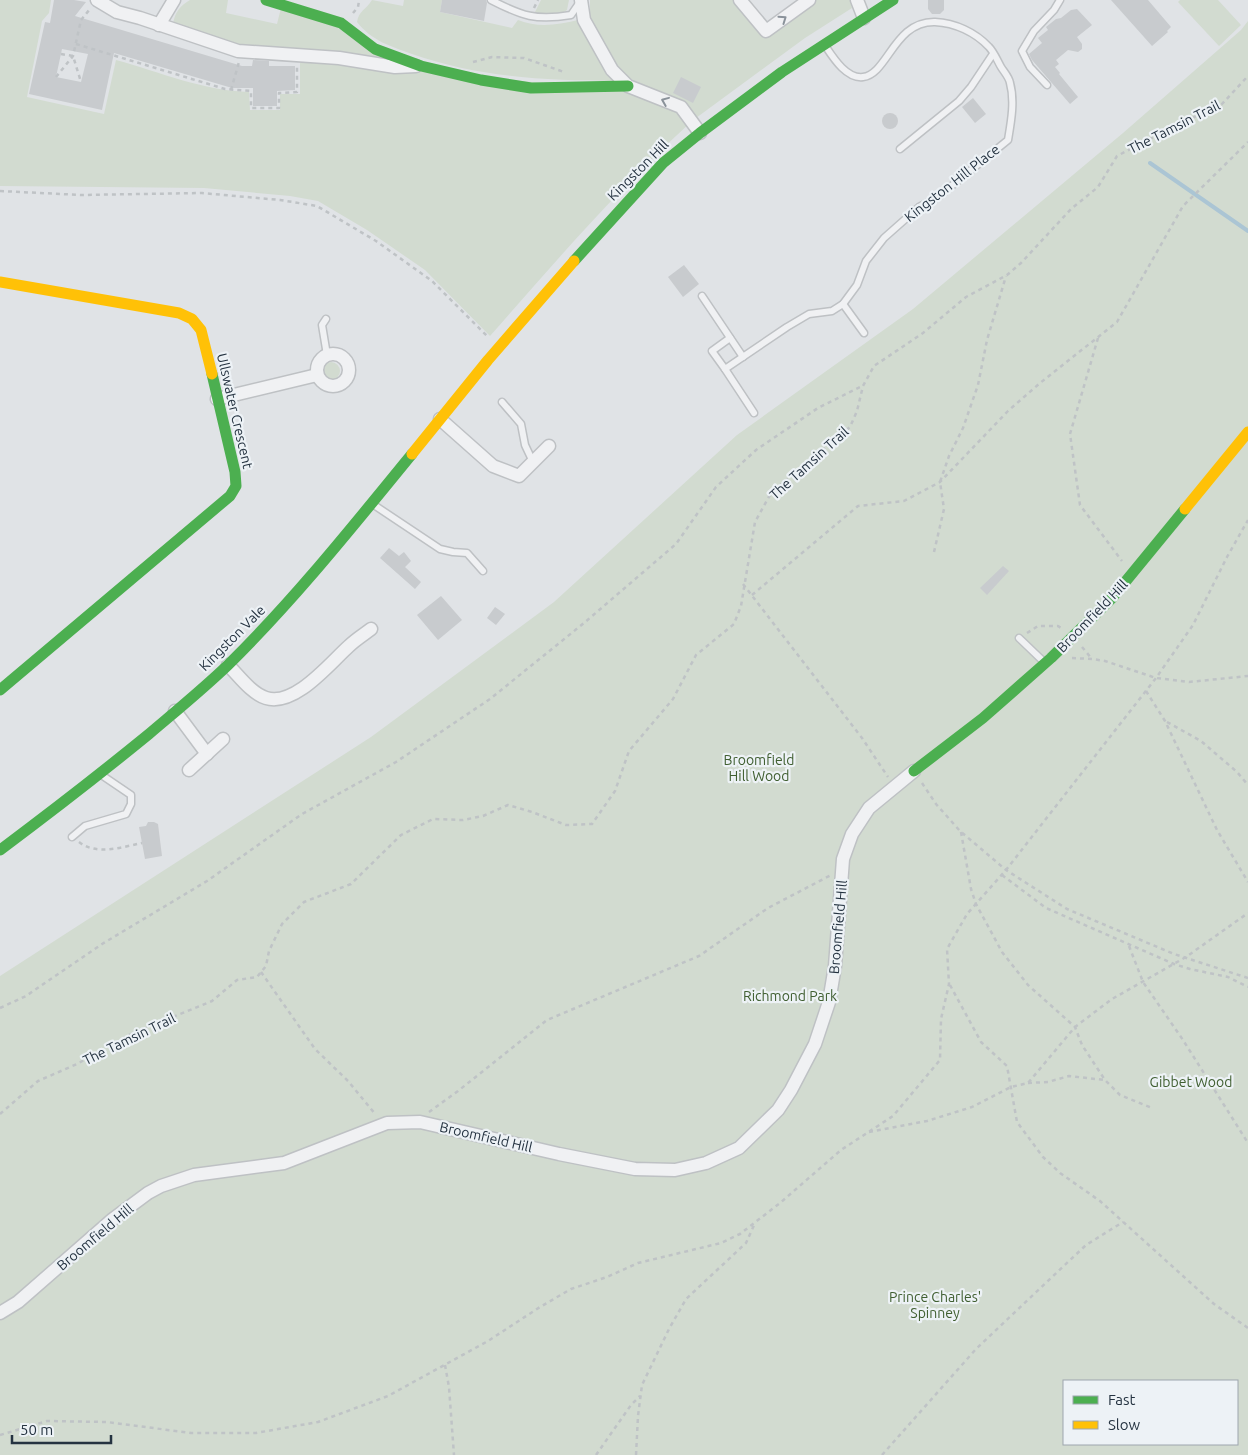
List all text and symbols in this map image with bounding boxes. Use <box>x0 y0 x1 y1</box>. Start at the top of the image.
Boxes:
one-way arrow <box>778 16 787 25</box>
one-way arrow <box>661 97 670 107</box>
street label: The Tamsin Trail <box>1125 97 1223 157</box>
street label: Kingston Hill <box>604 136 672 204</box>
street label: Kingston Hill Place <box>901 141 1003 225</box>
street label: Ullswater Crescent <box>214 352 256 471</box>
street label: The Tamsin Trail <box>766 423 852 503</box>
street label: Broomfield Hill <box>1053 576 1131 656</box>
street label: Kingston Vale <box>196 602 268 674</box>
park label: Broomfield Hill Wood <box>724 752 794 784</box>
street label: Broomfield Hill <box>826 879 850 975</box>
park label: Richmond Park <box>743 988 837 1004</box>
street label: The Tamsin Trail <box>80 1010 178 1068</box>
park label: Gibbet Wood <box>1150 1074 1232 1090</box>
street label: Broomfield Hill <box>438 1119 534 1156</box>
street label: Broomfield Hill <box>54 1200 137 1274</box>
park label: Prince Charles' Spinney <box>889 1289 981 1321</box>
legend <box>1063 1380 1238 1445</box>
text: Fast <box>1108 1391 1136 1408</box>
scale bar <box>12 1412 111 1444</box>
text: Slow <box>1108 1416 1141 1433</box>
text: 50 m <box>20 1421 53 1438</box>

